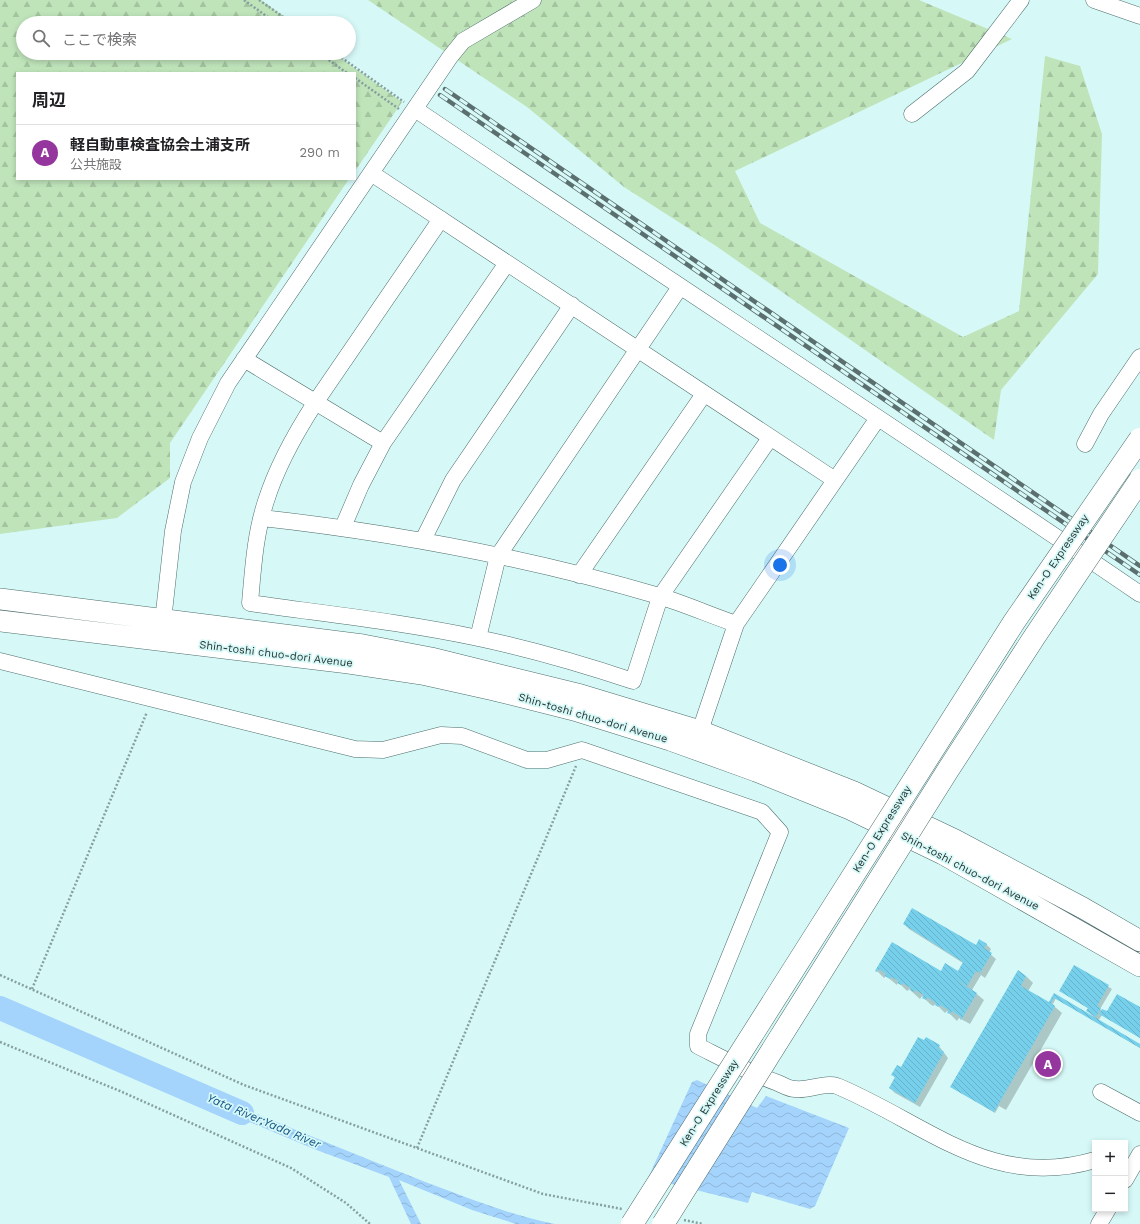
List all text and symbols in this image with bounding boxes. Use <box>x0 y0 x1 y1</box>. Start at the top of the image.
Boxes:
search box <box>16 16 356 60</box>
icon: search <box>30 27 52 49</box>
text: ここで検索 <box>62 31 137 49</box>
text: 周辺 <box>32 90 66 110</box>
text: 軽自動車検査協会土浦支所 <box>70 136 250 154</box>
text: A <box>41 145 49 160</box>
text: 290 m <box>299 145 340 160</box>
text: 公共施設 <box>70 157 122 172</box>
street label: Ken-O Expressway <box>1025 512 1091 602</box>
your location <box>770 555 790 575</box>
street label: Shin-toshi chuo-dori Avenue <box>199 638 353 670</box>
street label: Shin-toshi chuo-dori Avenue <box>517 690 669 746</box>
street label: Ken-O Expressway <box>850 783 914 875</box>
street label: Shin-toshi chuo-dori Avenue <box>899 829 1041 913</box>
pin: A <box>1035 1049 1061 1079</box>
street label: Ken-O Expressway <box>677 1057 741 1149</box>
water label: Yata River;Yada River <box>205 1091 324 1152</box>
map controls <box>1092 1140 1128 1212</box>
button: + <box>1092 1140 1128 1176</box>
button: − <box>1092 1176 1128 1212</box>

